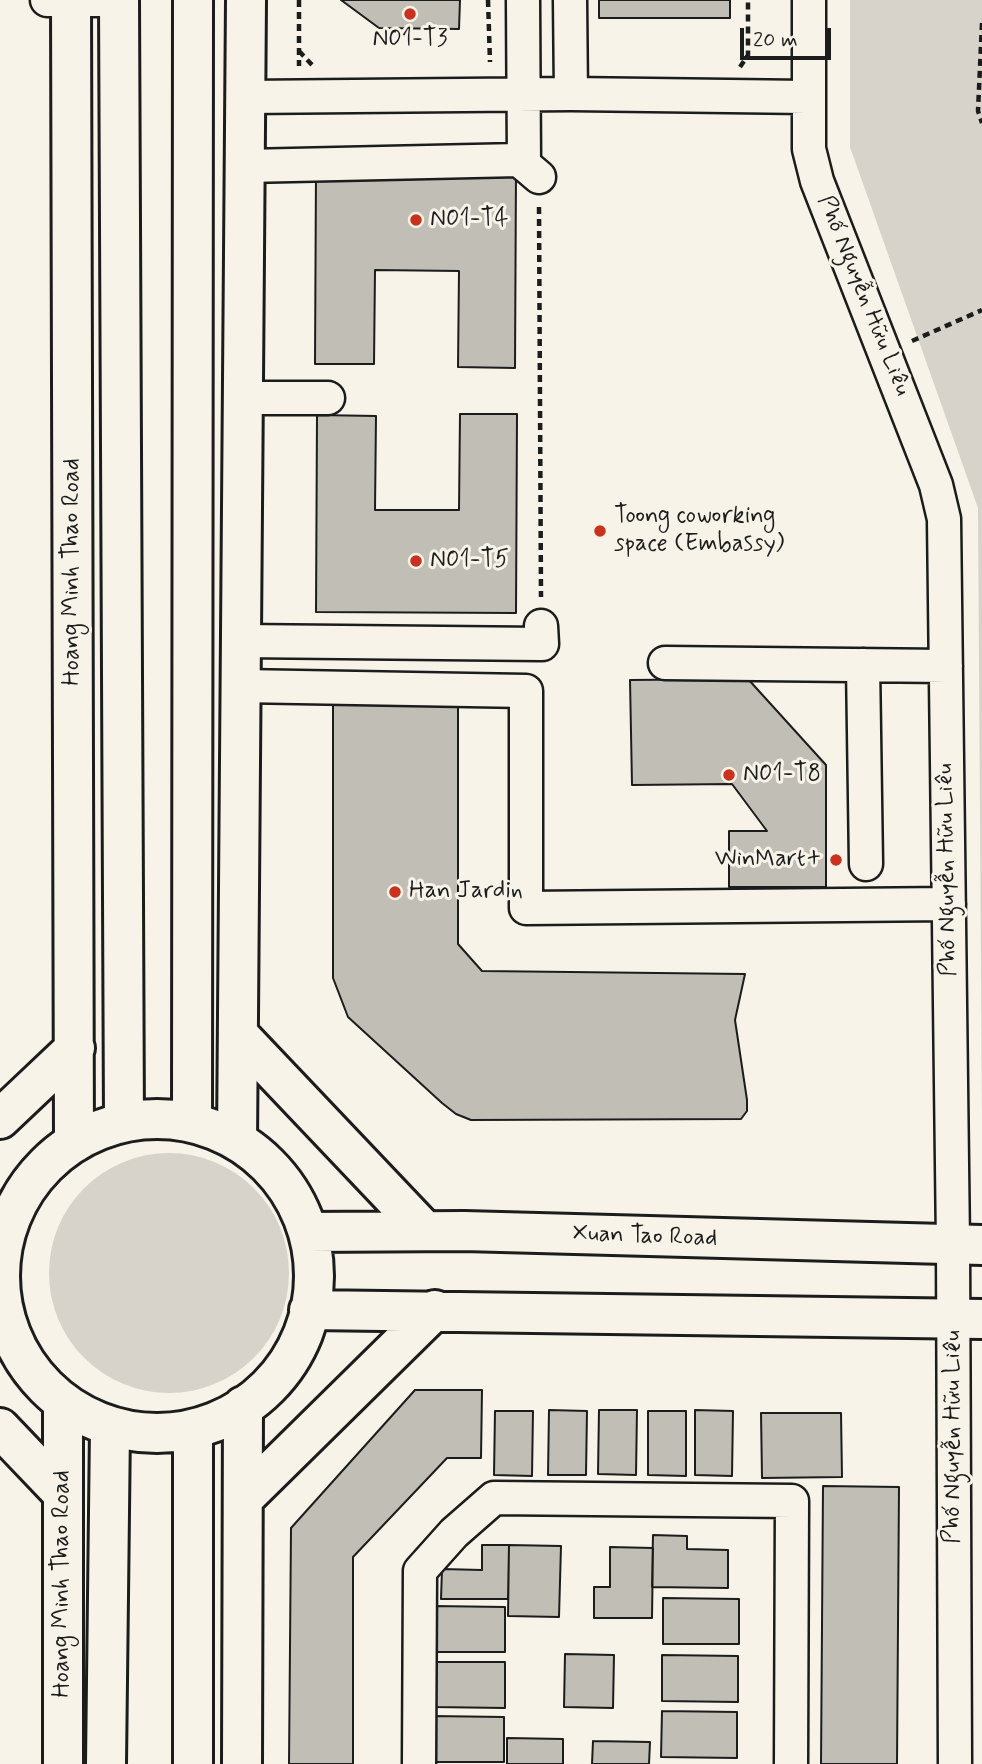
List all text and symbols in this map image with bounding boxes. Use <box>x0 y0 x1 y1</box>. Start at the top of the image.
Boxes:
marker: N01-T3 <box>402 6 418 22</box>
scale bar <box>744 14 835 58</box>
place label: N01-T3 <box>372 26 448 54</box>
text: 20 m <box>753 26 798 54</box>
street label: Phố Nguyễn Hữu Liêu <box>810 192 916 400</box>
place label: N01-T4 <box>430 206 508 234</box>
marker: N01-T4 <box>408 212 424 228</box>
street label: Hoang Minh Thao Road <box>59 458 87 686</box>
place label: Toong coworking space (Embassy) <box>614 503 784 559</box>
marker: Toong coworking space (Embassy) <box>592 523 608 539</box>
place label: N01-T5 <box>430 547 509 575</box>
marker: N01-T5 <box>408 553 424 569</box>
place label: N01-T8 <box>743 761 821 789</box>
street label: Phố Nguyễn Hữu Liêu <box>932 763 964 977</box>
marker: N01-T8 <box>721 767 737 783</box>
place label: WinMart+ <box>715 846 822 874</box>
marker: WinMart+ <box>828 852 844 868</box>
place label: Han Jardin <box>409 878 523 906</box>
marker: Han Jardin <box>387 884 403 900</box>
street label: Xuan Tao Road <box>572 1220 718 1254</box>
street label: Phố Nguyễn Hữu Liêu <box>940 1330 968 1544</box>
street label: Hoang Minh Thao Road <box>49 1470 77 1698</box>

